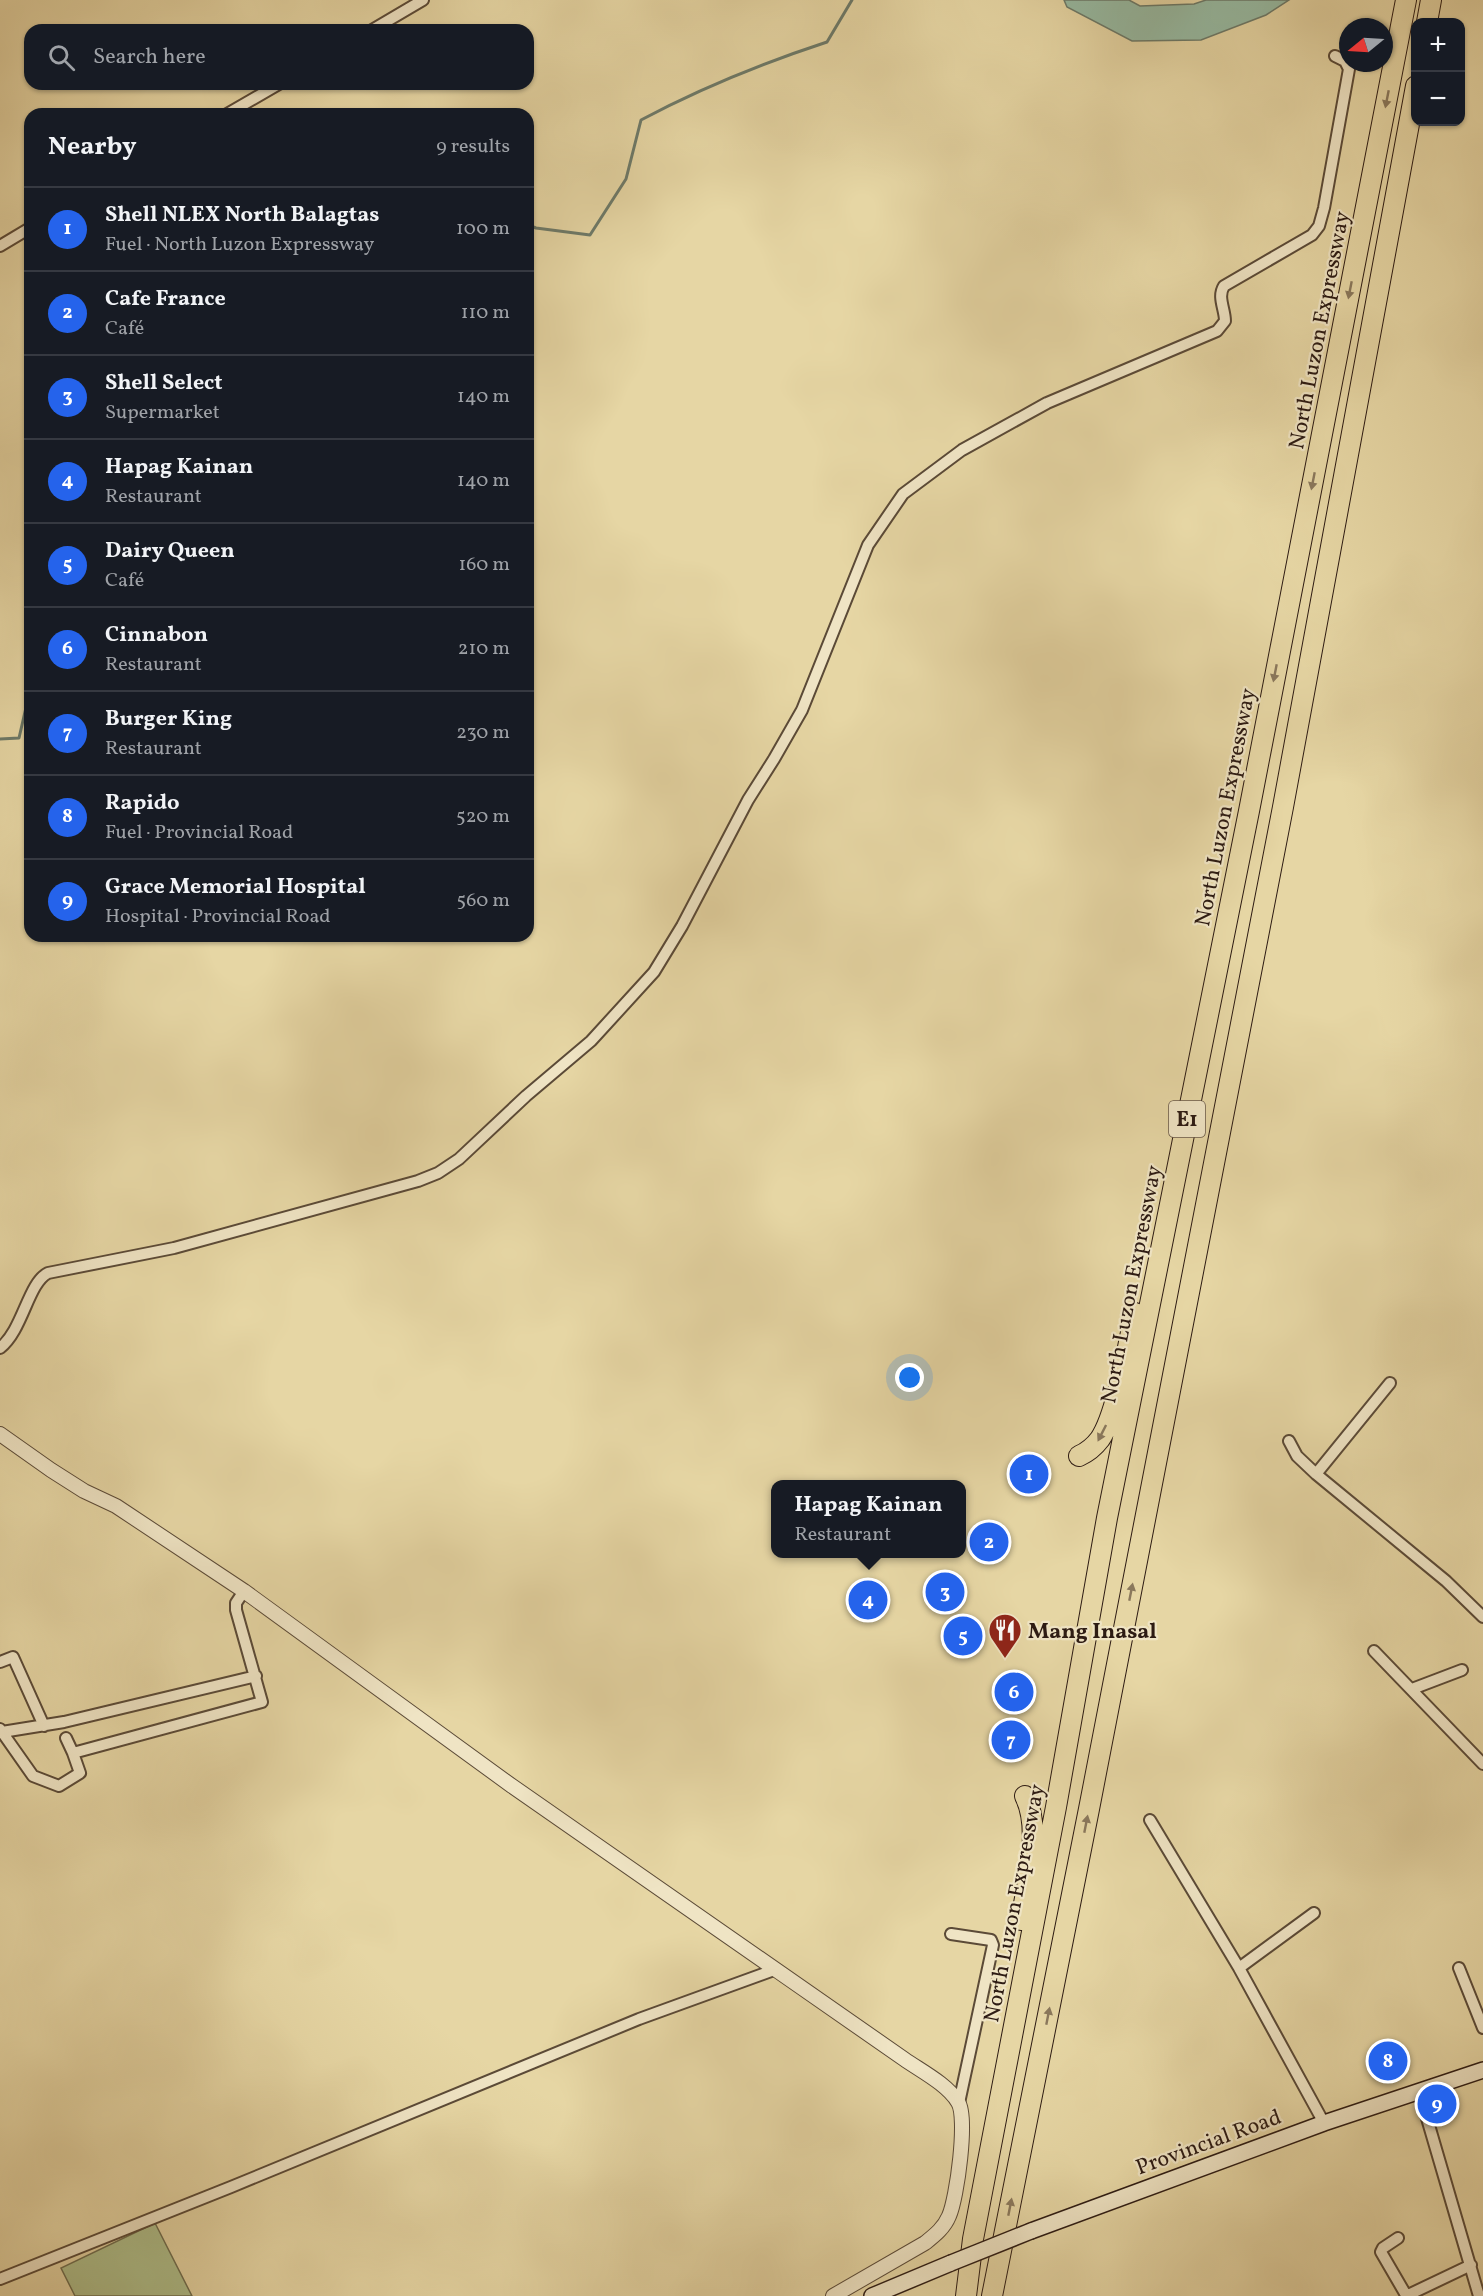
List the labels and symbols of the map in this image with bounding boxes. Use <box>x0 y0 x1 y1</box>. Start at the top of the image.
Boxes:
north arrow <box>1339 18 1393 72</box>
one-way arrow <box>1382 89 1391 108</box>
street label: North Luzon Expressway <box>1282 209 1359 452</box>
one-way arrow <box>1345 281 1354 300</box>
one-way arrow <box>1308 472 1317 491</box>
one-way arrow <box>1270 664 1279 683</box>
street label: North Luzon Expressway <box>1188 686 1265 929</box>
road number: E1 <box>1169 1101 1205 1137</box>
street label: North Luzon Expressway <box>1094 1163 1171 1406</box>
your location <box>895 1363 924 1392</box>
one-way arrow <box>1097 1425 1107 1442</box>
pin: 1 <box>1010 1452 1048 1496</box>
pin: 2 <box>970 1520 1008 1564</box>
pin: 3 <box>926 1570 964 1614</box>
pin: 4 <box>848 1578 888 1622</box>
one-way arrow <box>1127 1582 1136 1601</box>
restaurant icon: Mang Inasal <box>987 1612 1023 1659</box>
pin: 5 <box>944 1614 982 1658</box>
place label: Mang Inasal <box>1028 1617 1157 1648</box>
pin: 6 <box>994 1670 1034 1714</box>
pin: 7 <box>992 1718 1030 1762</box>
street label: North Luzon Expressway <box>977 1782 1054 2025</box>
one-way arrow <box>1082 1815 1091 1834</box>
one-way arrow <box>1044 2006 1053 2025</box>
pin: 8 <box>1368 2038 1408 2084</box>
pin: 9 <box>1418 2082 1456 2126</box>
street label: Provincial Road <box>1132 2103 1286 2184</box>
one-way arrow <box>1006 2197 1015 2216</box>

